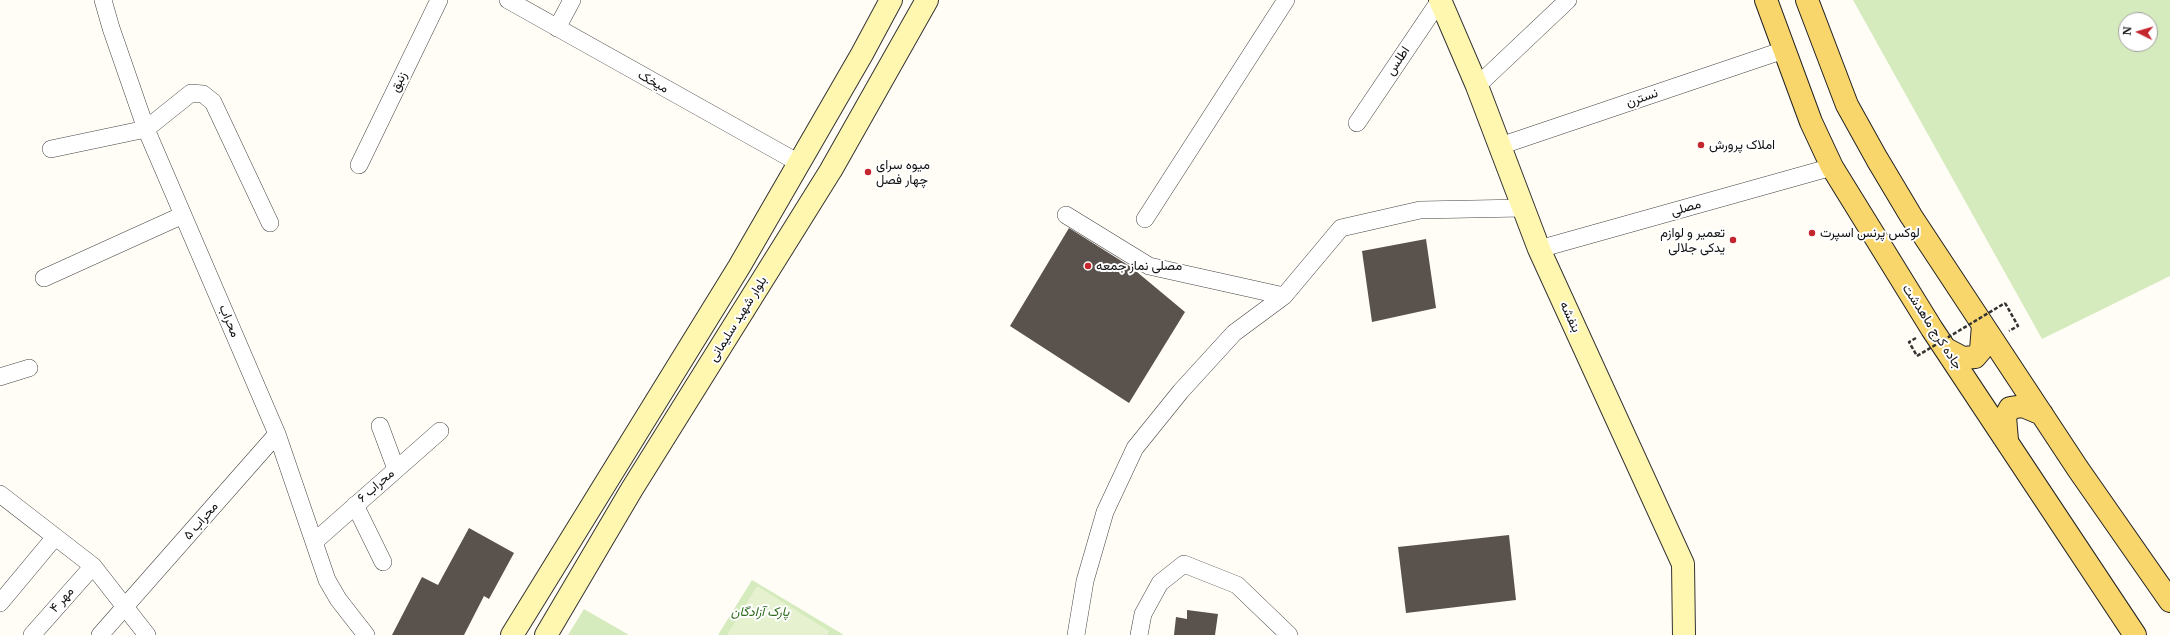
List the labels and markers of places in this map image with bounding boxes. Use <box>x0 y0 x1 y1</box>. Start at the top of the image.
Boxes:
place label: املاک پرورش <box>1709 137 1775 153</box>
marker: املاک پرورش <box>1696 140 1706 150</box>
place label: میوه سرای چهار فصل <box>876 157 930 188</box>
marker: میوه سرای چهار فصل <box>863 167 873 177</box>
place label: تعمیر و لوازم یدکی جلالی <box>1660 225 1725 256</box>
place label: لوکس پرنس اسپرت <box>1820 225 1920 241</box>
marker: لوکس پرنس اسپرت <box>1807 228 1817 238</box>
marker: تعمیر و لوازم یدکی جلالی <box>1728 235 1738 245</box>
place label: مصلی نماز جمعه <box>1096 258 1182 274</box>
marker: مصلی نماز جمعه <box>1083 261 1093 271</box>

